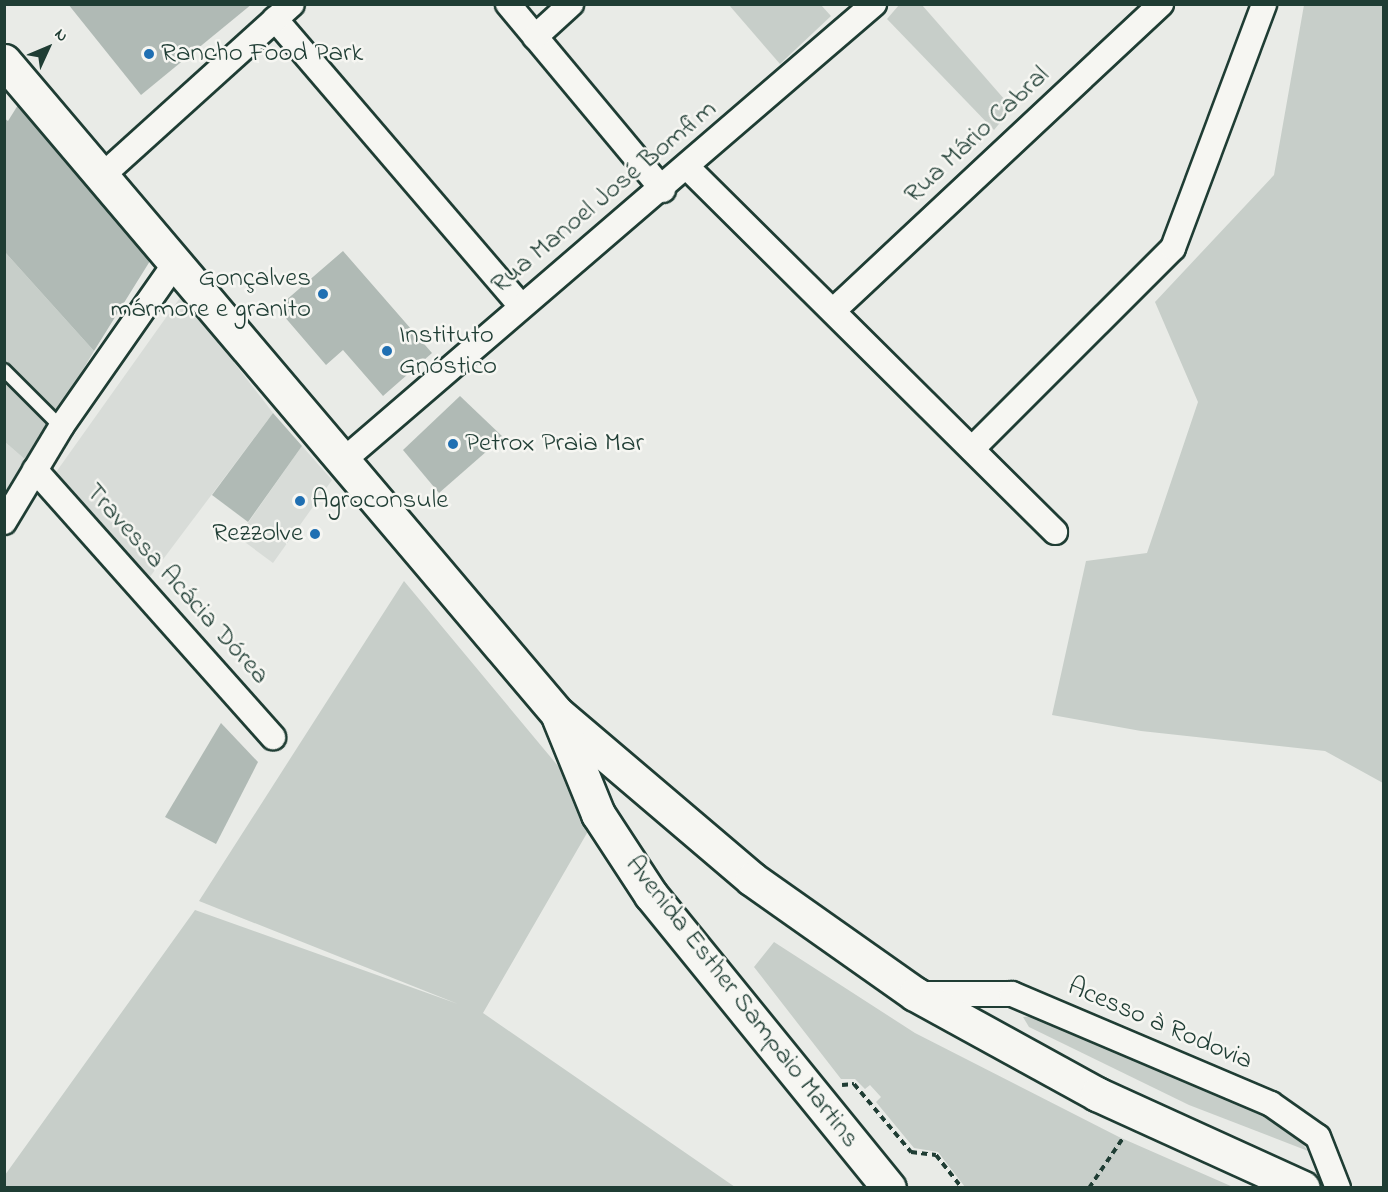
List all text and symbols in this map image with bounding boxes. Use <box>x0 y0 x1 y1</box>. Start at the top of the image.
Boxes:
north arrow <box>18 18 78 78</box>
text: N <box>49 23 73 48</box>
place label: Rancho Food Park <box>161 38 363 70</box>
marker: Rancho Food Park <box>142 47 156 61</box>
street label: Rua Mário Cabral <box>898 59 1056 211</box>
street label: Rua Manoel José Bomfim <box>485 93 723 301</box>
place label: Gonçalves mármore e granito <box>111 262 311 325</box>
marker: Gonçalves mármore e granito <box>316 287 330 301</box>
place label: Instituto Gnóstico <box>399 319 497 382</box>
marker: Instituto Gnóstico <box>380 344 394 358</box>
place label: Petrox Praia Mar <box>465 428 644 460</box>
marker: Petrox Praia Mar <box>446 437 460 451</box>
street label: Travessa Acácia Dórea <box>78 477 276 691</box>
place label: Agroconsule <box>312 485 448 517</box>
marker: Agroconsule <box>293 494 307 508</box>
place label: Rezzolve <box>212 518 303 550</box>
marker: Rezzolve <box>308 527 322 541</box>
street label: Avenida Esther Sampaio Martins <box>618 849 866 1155</box>
street label: Acesso à Rodovia <box>1063 971 1257 1077</box>

